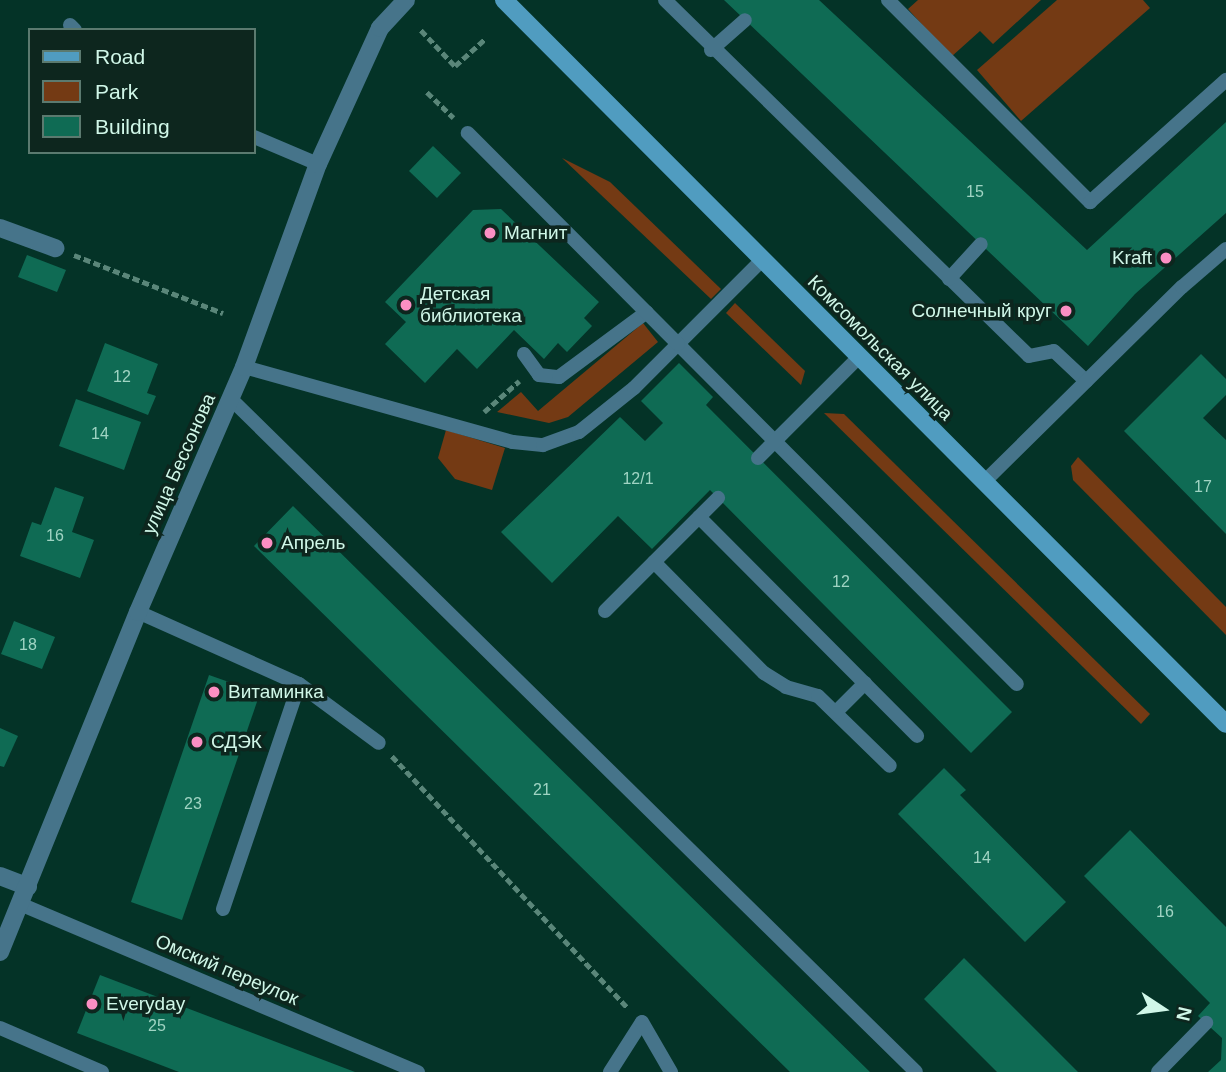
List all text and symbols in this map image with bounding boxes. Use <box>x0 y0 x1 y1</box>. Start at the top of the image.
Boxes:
legend <box>28 28 256 154</box>
text: Road <box>95 45 145 68</box>
text: Park <box>95 80 138 103</box>
text: Building <box>95 115 170 138</box>
house number: 15 <box>966 182 984 202</box>
place label: Магнит <box>504 222 567 244</box>
marker: Магнит <box>482 225 498 241</box>
place label: Kraft <box>1112 247 1152 269</box>
marker: Kraft <box>1158 250 1174 266</box>
street label: Комсомольская улица <box>803 271 957 425</box>
place label: Детская библиотека <box>420 283 522 327</box>
marker: Детская библиотека <box>398 297 414 313</box>
place label: Солнечный круг <box>912 300 1052 322</box>
marker: Солнечный круг <box>1058 303 1074 319</box>
house number: 12 <box>113 367 131 387</box>
street label: улица Бессонова <box>138 390 220 538</box>
house number: 14 <box>91 424 109 444</box>
house number: 12/1 <box>622 469 654 489</box>
house number: 17 <box>1194 477 1212 497</box>
house number: 16 <box>46 526 64 546</box>
place label: Апрель <box>281 532 345 554</box>
marker: Апрель <box>259 535 275 551</box>
house number: 12 <box>832 572 850 592</box>
house number: 18 <box>19 635 37 655</box>
place label: Витаминка <box>228 681 324 703</box>
marker: Витаминка <box>206 684 222 700</box>
place label: СДЭК <box>211 731 262 753</box>
marker: СДЭК <box>189 734 205 750</box>
house number: 21 <box>533 780 551 800</box>
house number: 23 <box>184 794 202 814</box>
house number: 14 <box>973 848 991 868</box>
house number: 16 <box>1156 902 1174 922</box>
street label: Омский переулок <box>152 930 302 1010</box>
north arrow <box>1128 974 1198 1044</box>
place label: Everyday <box>106 993 185 1015</box>
marker: Everyday <box>84 996 100 1012</box>
text: N <box>1172 1005 1196 1023</box>
house number: 25 <box>148 1016 166 1036</box>

